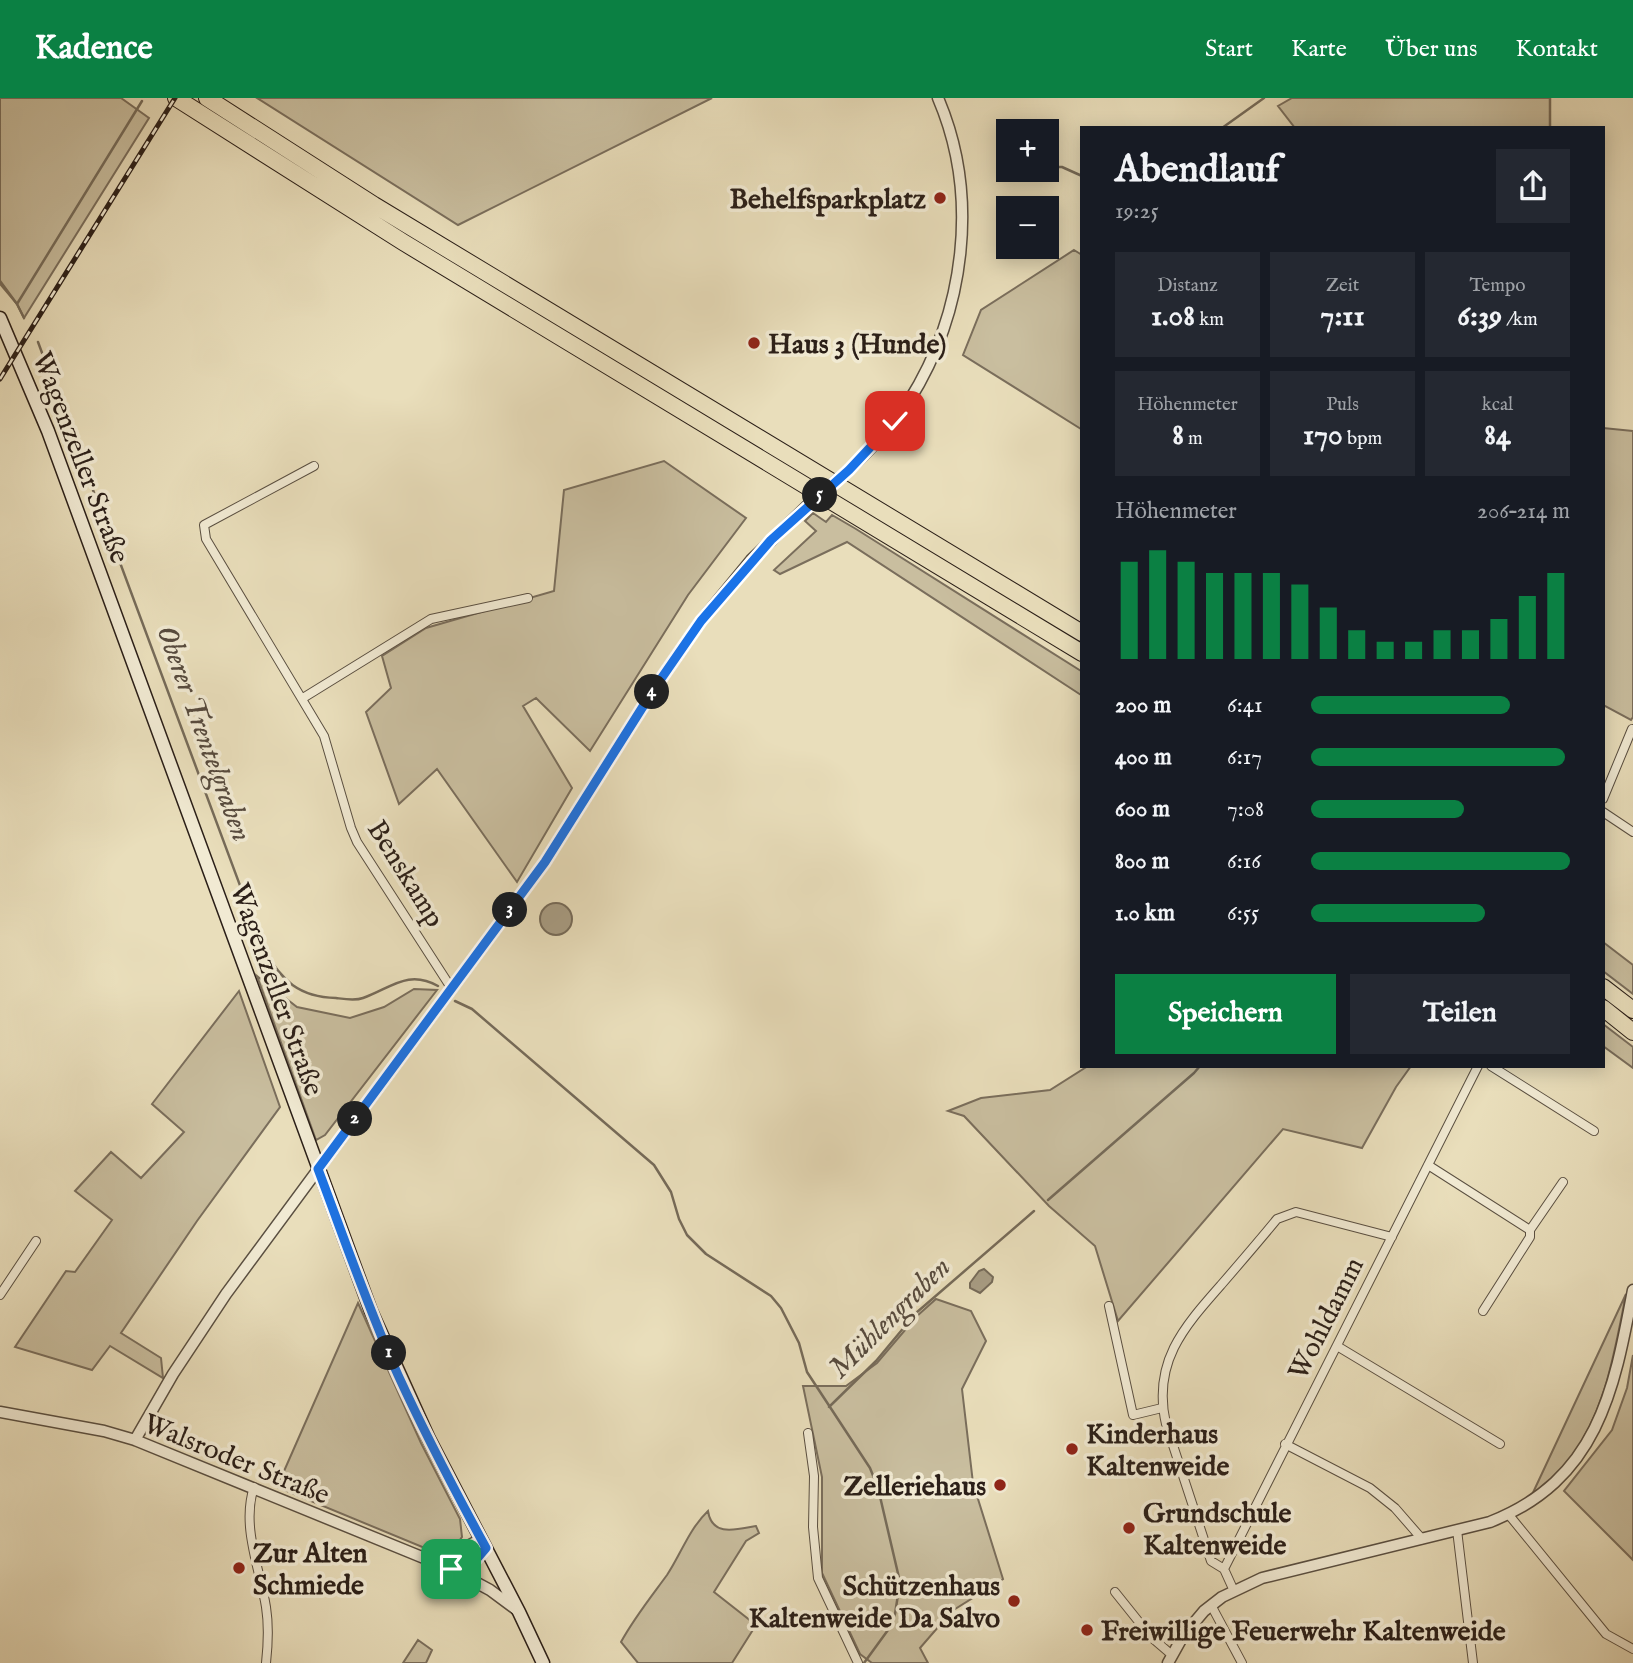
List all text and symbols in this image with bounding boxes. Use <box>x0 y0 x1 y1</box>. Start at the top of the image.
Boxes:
text: Kadence <box>35 28 153 70</box>
text: Start <box>1205 34 1253 65</box>
text: Karte <box>1291 34 1347 65</box>
text: Über uns <box>1385 34 1477 65</box>
text: Kontakt <box>1515 34 1598 65</box>
map controls <box>996 119 1059 259</box>
button: + <box>996 119 1059 182</box>
text: Abendlauf <box>1115 147 1279 195</box>
button: share <box>1496 149 1570 223</box>
place label: Behelfsparkplatz <box>729 183 926 218</box>
marker: Behelfsparkplatz <box>932 190 948 206</box>
button: − <box>996 196 1059 259</box>
text: 19:25 <box>1115 197 1159 226</box>
text: Distanz <box>1157 274 1218 298</box>
text: Zeit <box>1326 274 1359 298</box>
text: Tempo <box>1469 274 1526 298</box>
text: 1.08 <box>1151 298 1195 336</box>
text: 7:11 <box>1320 298 1365 336</box>
text: 6:39 <box>1457 298 1502 336</box>
text: km <box>1195 308 1224 332</box>
text: /km <box>1502 308 1538 332</box>
place label: Haus 3 (Hunde) <box>768 328 946 363</box>
marker: Haus 3 (Hunde) <box>746 335 762 351</box>
street label: Wagenzeller Straße <box>23 347 136 569</box>
pin <box>865 391 925 451</box>
text: Höhenmeter <box>1137 393 1238 417</box>
text: Puls <box>1326 393 1359 417</box>
text: kcal <box>1482 393 1513 417</box>
icon: check <box>876 402 914 440</box>
text: 8 <box>1172 417 1184 455</box>
text: 170 <box>1303 417 1343 455</box>
text: 84 <box>1484 417 1511 455</box>
text: m <box>1184 427 1203 451</box>
text: bpm <box>1343 427 1382 451</box>
pin: 5 <box>802 478 838 512</box>
text: 5 <box>816 482 823 506</box>
text: Höhenmeter <box>1115 497 1237 526</box>
text: 206–214 m <box>1477 497 1570 526</box>
water label: Oberer Trentelgraben <box>146 620 260 847</box>
pin: 4 <box>634 674 670 710</box>
text: 4 <box>647 679 656 703</box>
text: 200 m <box>1115 691 1171 720</box>
text: 6:41 <box>1227 691 1263 720</box>
text: 400 m <box>1115 743 1172 772</box>
text: 6:17 <box>1227 743 1262 772</box>
text: 600 m <box>1115 795 1170 824</box>
text: 7:08 <box>1227 795 1264 824</box>
street label: Benskamp <box>358 814 452 934</box>
text: 800 m <box>1115 847 1169 876</box>
text: 6:16 <box>1227 847 1261 876</box>
street label: Wagenzeller Straße <box>221 879 330 1101</box>
pin: 3 <box>492 892 528 928</box>
text: 3 <box>506 897 513 921</box>
text: 1.0 km <box>1115 899 1175 928</box>
text: 6:55 <box>1227 899 1259 928</box>
button: Speichern <box>1115 974 1336 1054</box>
button: Teilen <box>1350 974 1570 1054</box>
pin: 2 <box>338 1102 372 1136</box>
text: 2 <box>350 1106 359 1130</box>
water label: Mühlengraben <box>821 1249 960 1388</box>
street label: Wohldamm <box>1281 1252 1373 1386</box>
pin: 1 <box>372 1336 406 1370</box>
text: 1 <box>385 1340 392 1364</box>
street label: Walsroder Straße <box>138 1407 334 1514</box>
place label: Kinderhaus Kaltenweide <box>1086 1418 1230 1485</box>
marker: Kinderhaus Kaltenweide <box>1064 1441 1080 1457</box>
place label: Zelleriehaus <box>844 1470 986 1505</box>
marker: Zelleriehaus <box>992 1477 1008 1493</box>
place label: Grundschule Kaltenweide <box>1143 1497 1292 1564</box>
marker: Grundschule Kaltenweide <box>1121 1520 1137 1536</box>
place label: Zur Alten Schmiede <box>253 1537 368 1604</box>
pin <box>421 1539 481 1599</box>
icon: arrive <box>432 1550 470 1588</box>
marker: Zur Alten Schmiede <box>231 1560 247 1576</box>
place label: Schützenhaus Kaltenweide Da Salvo <box>749 1570 1000 1637</box>
marker: Schützenhaus Kaltenweide Da Salvo <box>1006 1593 1022 1609</box>
place label: Freiwillige Feuerwehr Kaltenweide <box>1101 1615 1506 1650</box>
marker: Freiwillige Feuerwehr Kaltenweide <box>1079 1622 1095 1638</box>

